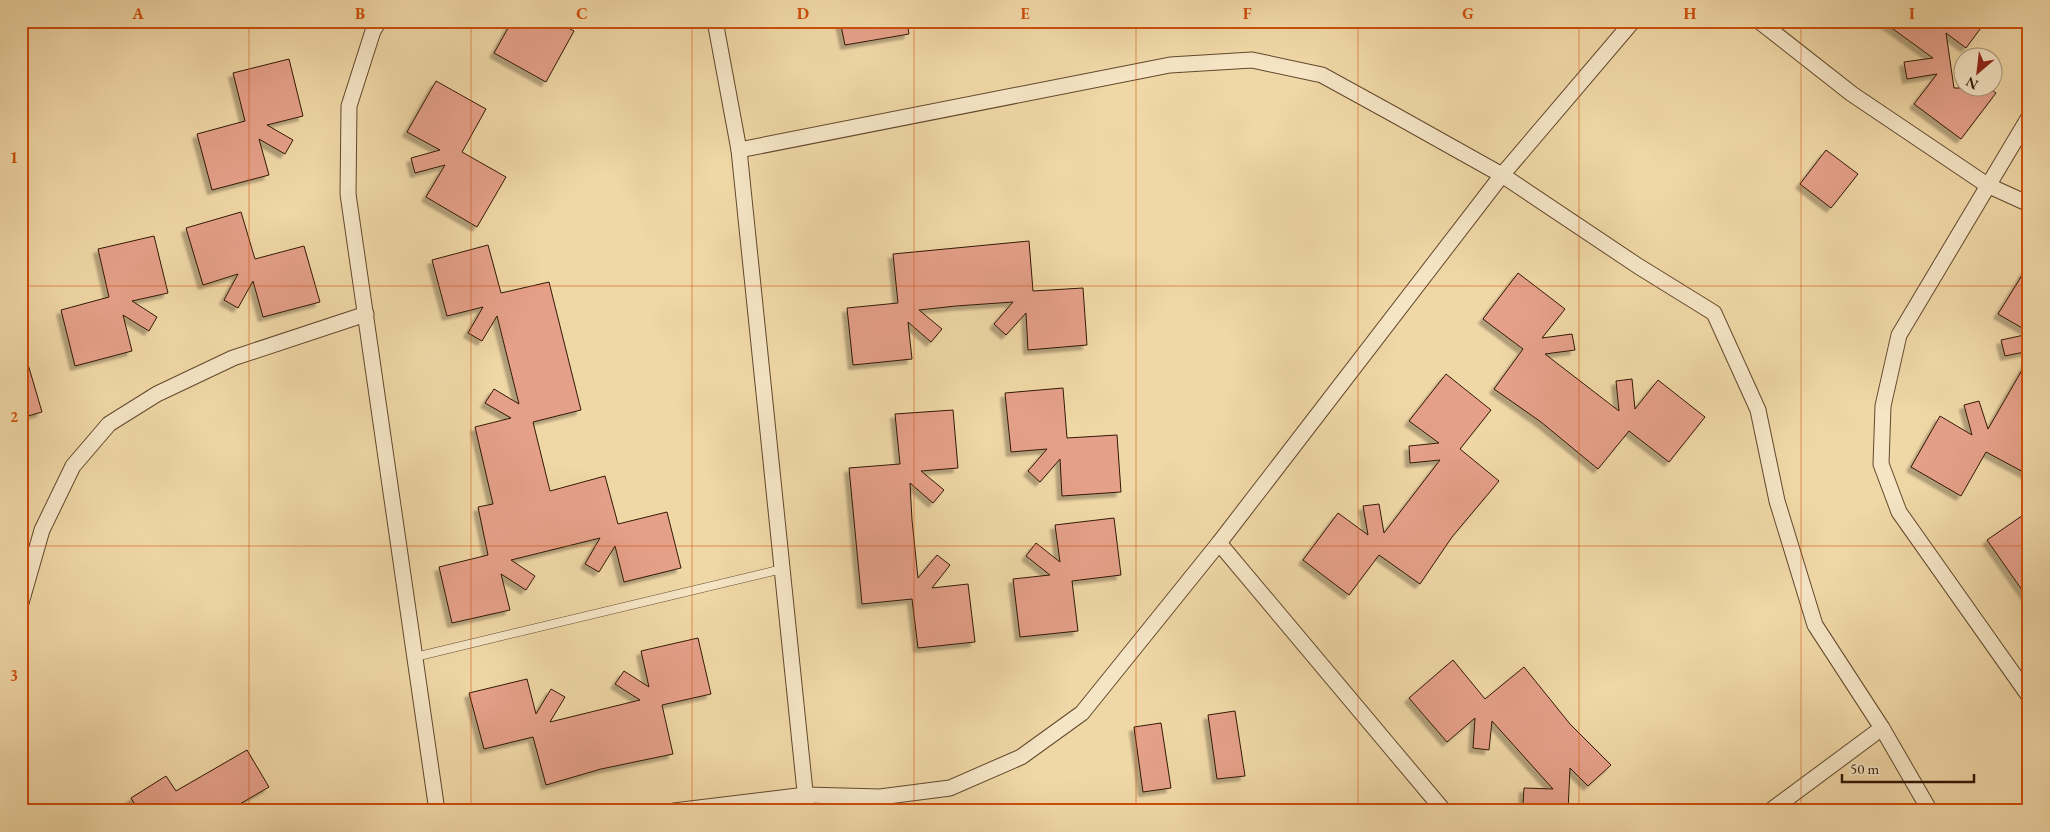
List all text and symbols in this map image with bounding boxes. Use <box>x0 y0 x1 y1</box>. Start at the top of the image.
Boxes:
text: A <box>131 3 144 24</box>
text: B <box>355 3 365 24</box>
text: C <box>576 3 588 24</box>
text: D <box>797 3 809 24</box>
text: E <box>1020 3 1030 24</box>
text: F <box>1243 3 1252 24</box>
text: G <box>1462 3 1474 24</box>
text: H <box>1684 3 1697 24</box>
text: I <box>1909 3 1915 24</box>
north arrow <box>1952 48 2002 98</box>
text: N <box>1962 73 1981 94</box>
text: 1 <box>10 147 18 168</box>
text: 2 <box>10 406 19 427</box>
text: 3 <box>10 665 18 686</box>
scale bar <box>1842 752 1975 784</box>
text: 50 m <box>1850 759 1879 778</box>

